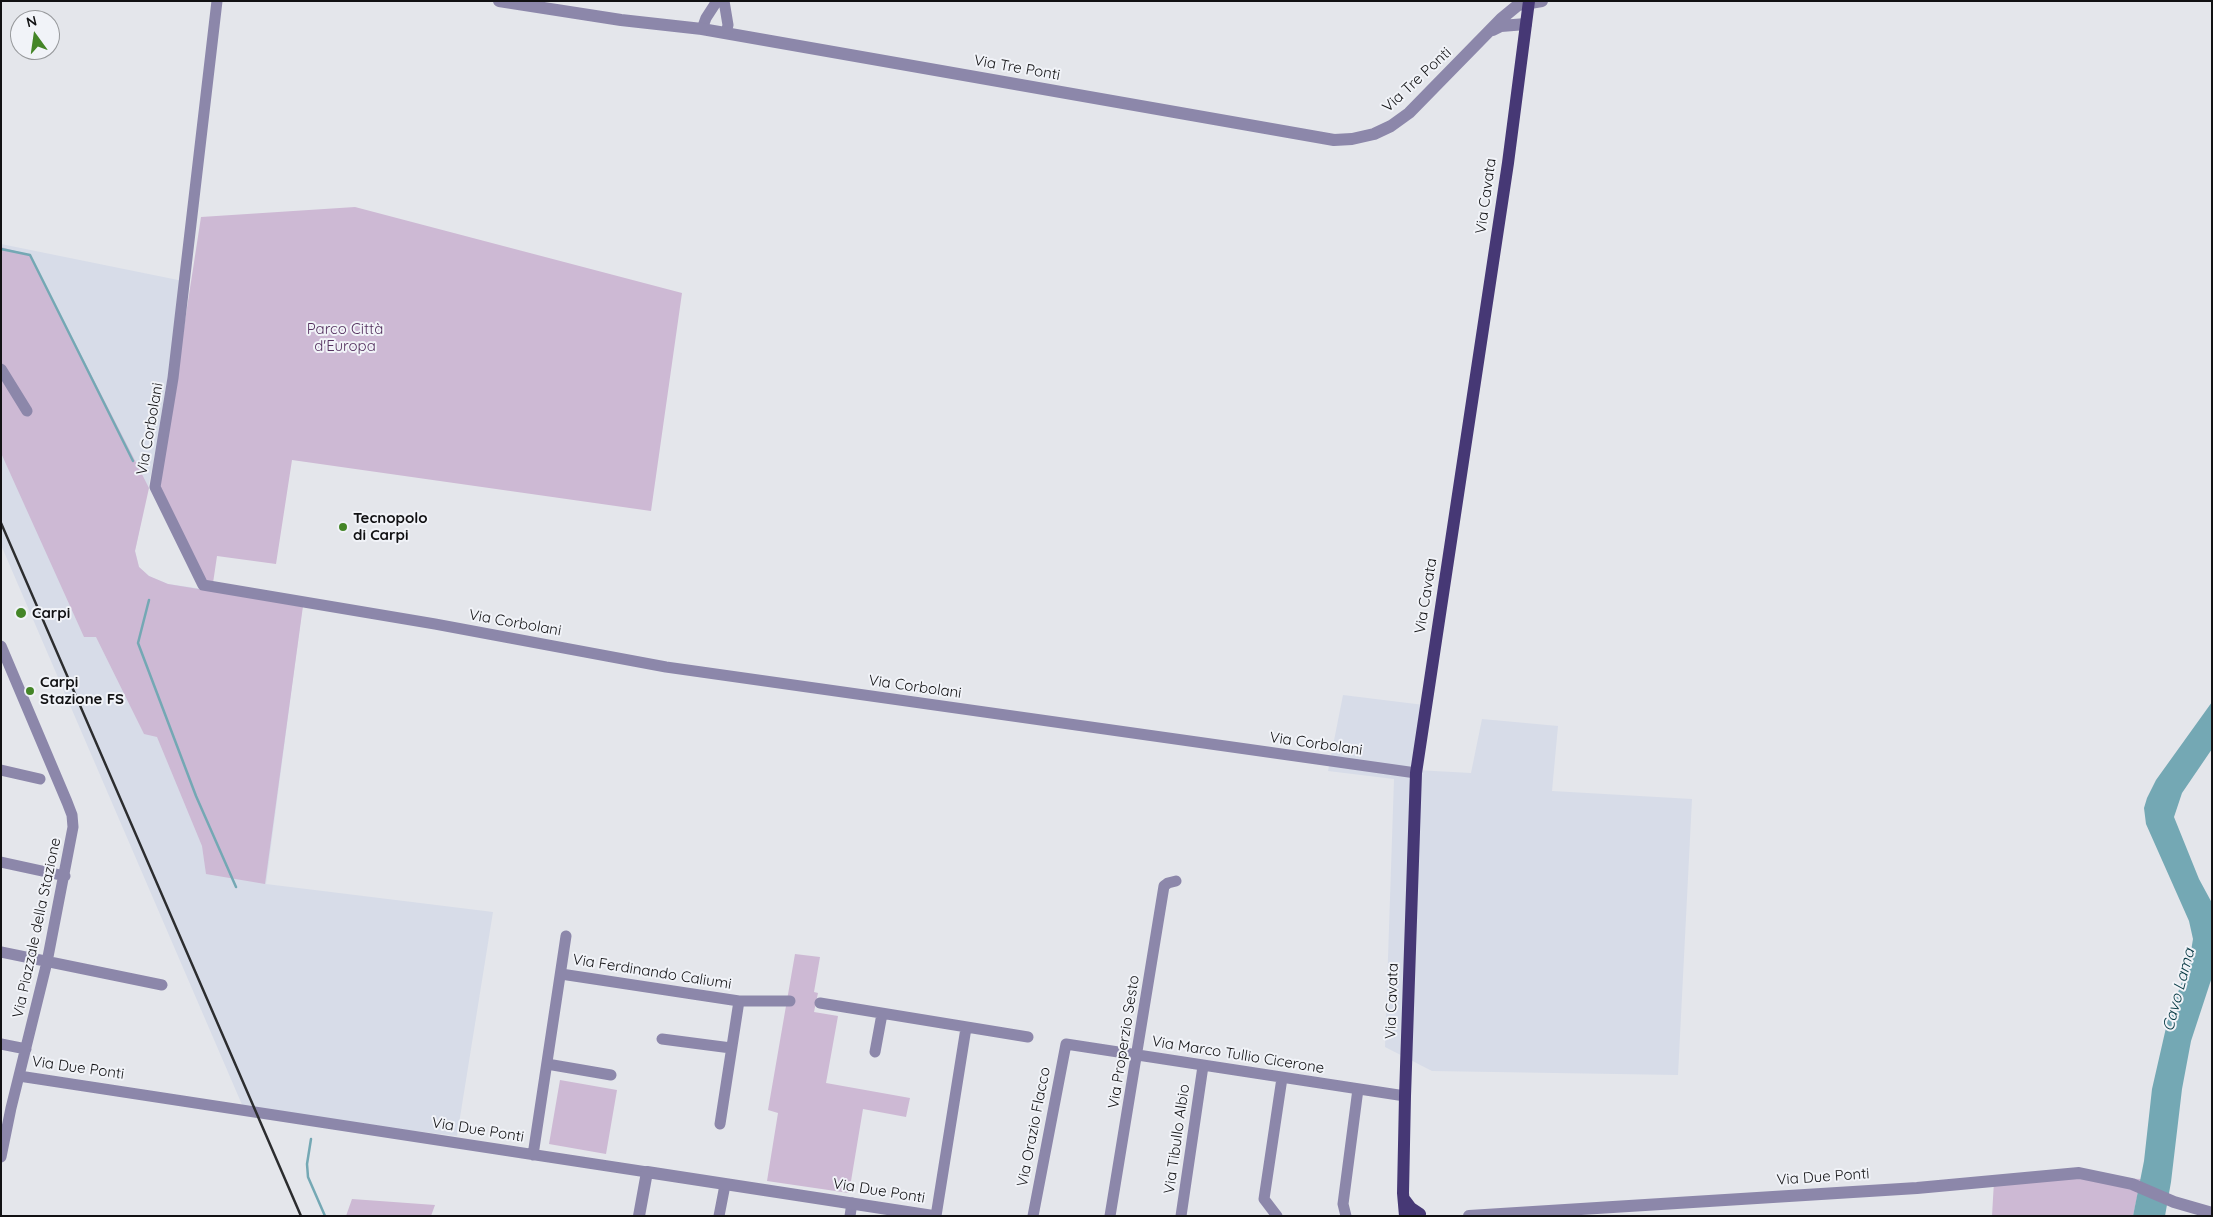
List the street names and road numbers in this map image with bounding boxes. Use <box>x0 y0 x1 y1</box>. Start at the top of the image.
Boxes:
street label: Via Tre Ponti <box>1379 44 1455 116</box>
street label: Via Tre Ponti <box>972 52 1062 84</box>
street label: Via Cavata <box>1472 157 1500 235</box>
street label: Via Corbolani <box>133 381 167 477</box>
street label: Via Cavata <box>1411 557 1441 635</box>
street label: Via Corbolani <box>467 606 563 640</box>
street label: Via Corbolani <box>867 672 963 702</box>
street label: Via Corbolani <box>1268 729 1364 759</box>
street label: Via Piazzale della Stazione <box>9 836 65 1020</box>
street label: Via Ferdinando Caliumi <box>571 951 733 993</box>
street label: Via Cavata <box>1382 963 1402 1039</box>
street label: Via Properzio Sesto <box>1105 974 1143 1110</box>
street label: Via Marco Tullio Cicerone <box>1151 1032 1325 1078</box>
street label: Via Due Ponti <box>31 1053 125 1083</box>
street label: Via Orazio Flacco <box>1014 1066 1054 1188</box>
street label: Via Tibullo Albio <box>1160 1083 1194 1195</box>
street label: Via Due Ponti <box>431 1114 525 1146</box>
street label: Via Due Ponti <box>1776 1165 1870 1189</box>
street label: Via Due Ponti <box>832 1175 926 1207</box>

